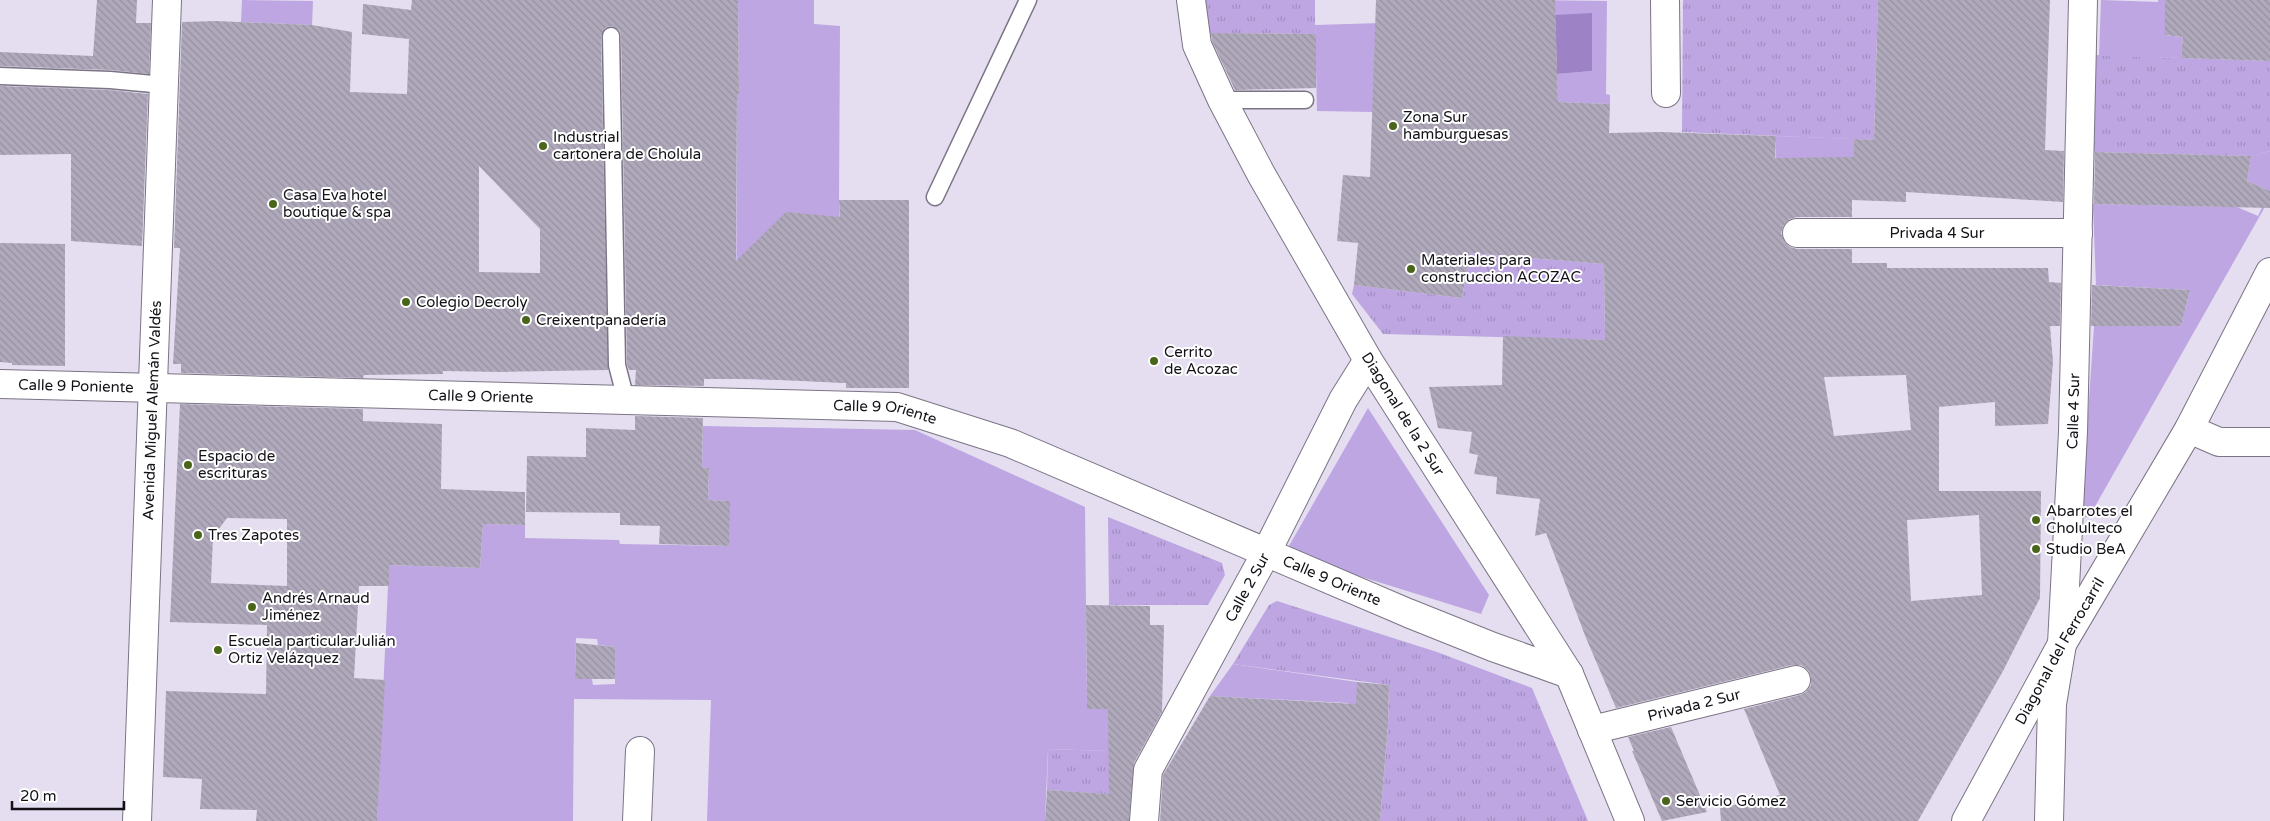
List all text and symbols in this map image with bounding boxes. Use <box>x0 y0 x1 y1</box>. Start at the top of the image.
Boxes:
place label: Zona Sur hamburguesas <box>1403 108 1508 143</box>
marker: Zona Sur hamburguesas <box>1387 120 1399 132</box>
place label: Industrial cartonera de Cholula <box>553 128 701 163</box>
marker: Industrial cartonera de Cholula <box>537 140 549 152</box>
place label: Casa Eva hotel boutique & spa <box>283 186 391 221</box>
marker: Casa Eva hotel boutique & spa <box>267 198 279 210</box>
street label: Privada 4 Sur <box>1890 224 1985 242</box>
place label: Materiales para construccion ACOZAC <box>1421 251 1581 286</box>
marker: Materiales para construccion ACOZAC <box>1405 263 1417 275</box>
place label: Colegio Decroly <box>416 293 528 311</box>
marker: Colegio Decroly <box>400 296 412 308</box>
street label: Avenida Miguel Alemán Valdés <box>139 300 165 521</box>
place label: Creixentpanadería <box>536 311 667 329</box>
marker: Creixentpanadería <box>520 314 532 326</box>
place label: Cerrito de Acozac <box>1164 343 1238 378</box>
street label: Diagonal de la 2 Sur <box>1358 349 1448 479</box>
marker: Cerrito de Acozac <box>1148 355 1160 367</box>
street label: Calle 4 Sur <box>2063 373 2083 450</box>
street label: Calle 9 Poniente <box>18 375 134 396</box>
street label: Calle 9 Oriente <box>428 386 534 407</box>
street label: Calle 9 Oriente <box>833 396 939 428</box>
place label: Espacio de escrituras <box>198 447 275 482</box>
marker: Espacio de escrituras <box>182 459 194 471</box>
place label: Abarrotes el Cholulteco <box>2046 502 2133 537</box>
marker: Abarrotes el Cholulteco <box>2030 514 2042 526</box>
place label: Tres Zapotes <box>208 526 299 544</box>
marker: Tres Zapotes <box>192 529 204 541</box>
place label: Studio BeA <box>2046 540 2126 558</box>
marker: Studio BeA <box>2030 543 2042 555</box>
street label: Calle 2 Sur <box>1221 549 1273 625</box>
street label: Calle 9 Oriente <box>1280 552 1384 609</box>
street label: Diagonal del Ferrocarril <box>2011 574 2108 728</box>
place label: Andrés Arnaud Jiménez <box>262 589 370 624</box>
marker: Andrés Arnaud Jiménez <box>246 601 258 613</box>
place label: Escuela particularJulián Ortiz Velázquez <box>228 632 396 667</box>
marker: Escuela particularJulián Ortiz Velázquez <box>212 644 224 656</box>
street label: Privada 2 Sur <box>1646 685 1742 725</box>
scale bar <box>12 778 125 810</box>
text: 20 m <box>20 787 57 805</box>
place label: Servicio Gómez <box>1676 792 1786 810</box>
marker: Servicio Gómez <box>1660 795 1672 807</box>

